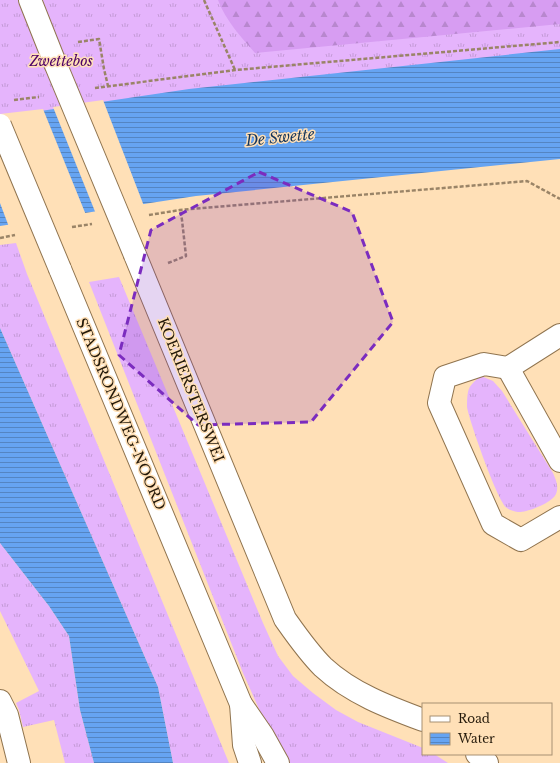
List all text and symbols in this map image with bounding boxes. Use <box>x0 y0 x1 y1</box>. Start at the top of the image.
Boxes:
park label: Zwettebos <box>28 52 93 70</box>
water label: De Swette <box>244 124 316 150</box>
street label: STADSRONDWEG-NOORD <box>72 315 170 513</box>
street label: KOERIERSTERSWEI <box>154 315 228 465</box>
legend <box>422 703 552 755</box>
text: Road <box>458 711 490 726</box>
text: Water <box>457 731 495 746</box>

